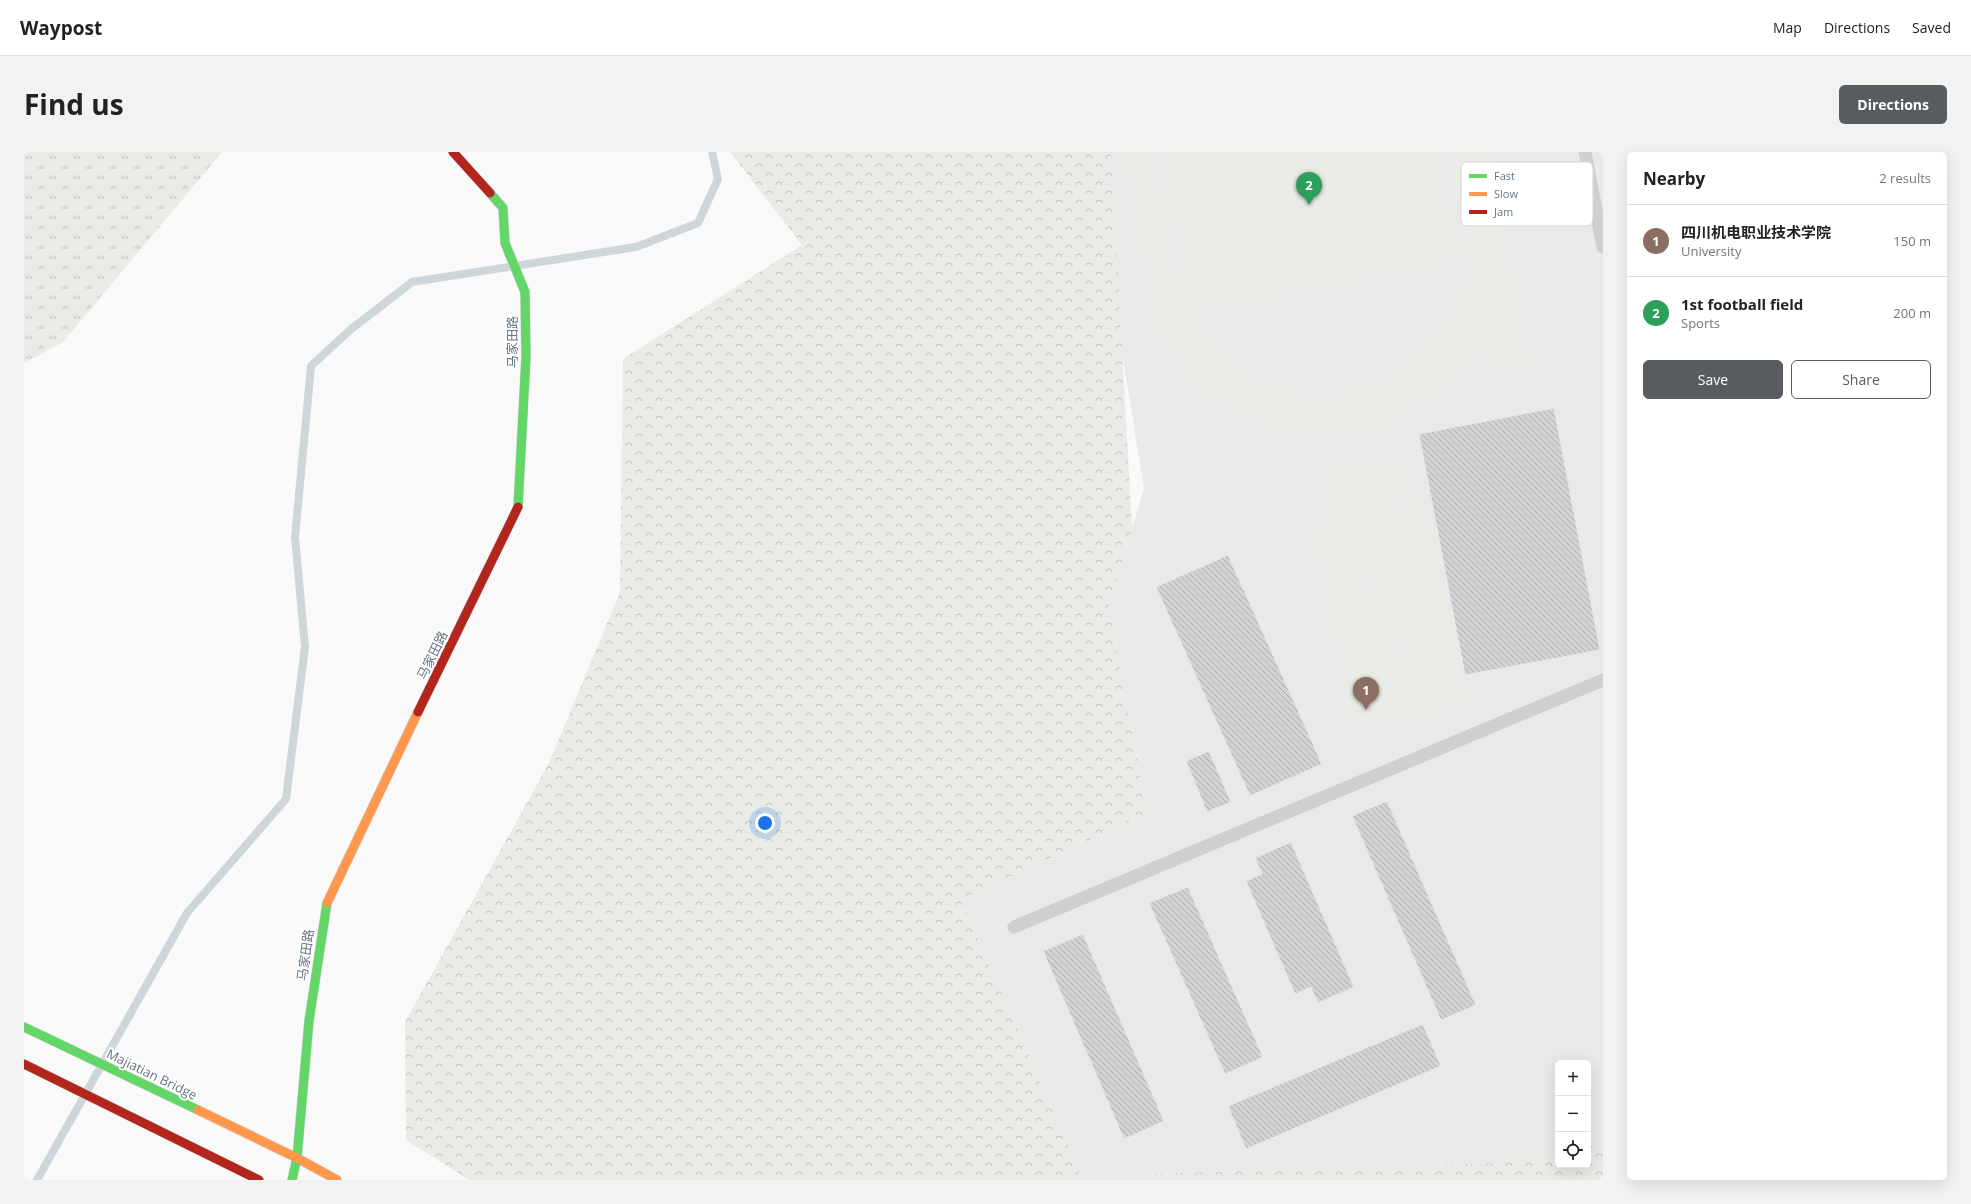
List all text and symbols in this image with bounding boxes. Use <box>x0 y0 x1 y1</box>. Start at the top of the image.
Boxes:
text: Waypost <box>20 15 102 41</box>
text: Map <box>1773 18 1802 37</box>
text: Directions <box>1824 18 1890 37</box>
text: Saved <box>1912 18 1951 37</box>
text: Find us <box>24 85 124 123</box>
button: Directions <box>1839 85 1947 124</box>
legend <box>1461 162 1593 226</box>
text: Nearby <box>1643 167 1705 190</box>
text: Fast <box>1494 168 1515 183</box>
text: 2 results <box>1879 169 1931 187</box>
pin: 2 <box>1296 172 1322 205</box>
text: Slow <box>1494 186 1518 201</box>
text: Jam <box>1493 204 1513 219</box>
text: 四川机电职业技术学院 <box>1681 222 1831 242</box>
text: 1 <box>1652 232 1660 250</box>
text: 150 m <box>1893 232 1931 250</box>
text: University <box>1681 242 1741 260</box>
text: 1st football field <box>1681 294 1803 314</box>
text: 2 <box>1652 304 1660 322</box>
text: 200 m <box>1893 304 1931 322</box>
text: Sports <box>1681 314 1720 332</box>
street label: 马家田路 <box>503 316 521 368</box>
button: Save <box>1643 360 1783 399</box>
button: Share <box>1791 360 1931 399</box>
street label: 马家田路 <box>413 628 451 682</box>
pin: 1 <box>1353 677 1379 710</box>
your location <box>755 813 775 833</box>
street label: 马家田路 <box>292 928 318 982</box>
street label: Majiatian Bridge <box>104 1044 200 1104</box>
map controls <box>1555 1060 1591 1168</box>
button: + <box>1555 1060 1591 1096</box>
button: − <box>1555 1096 1591 1132</box>
button: locate <box>1555 1132 1591 1168</box>

